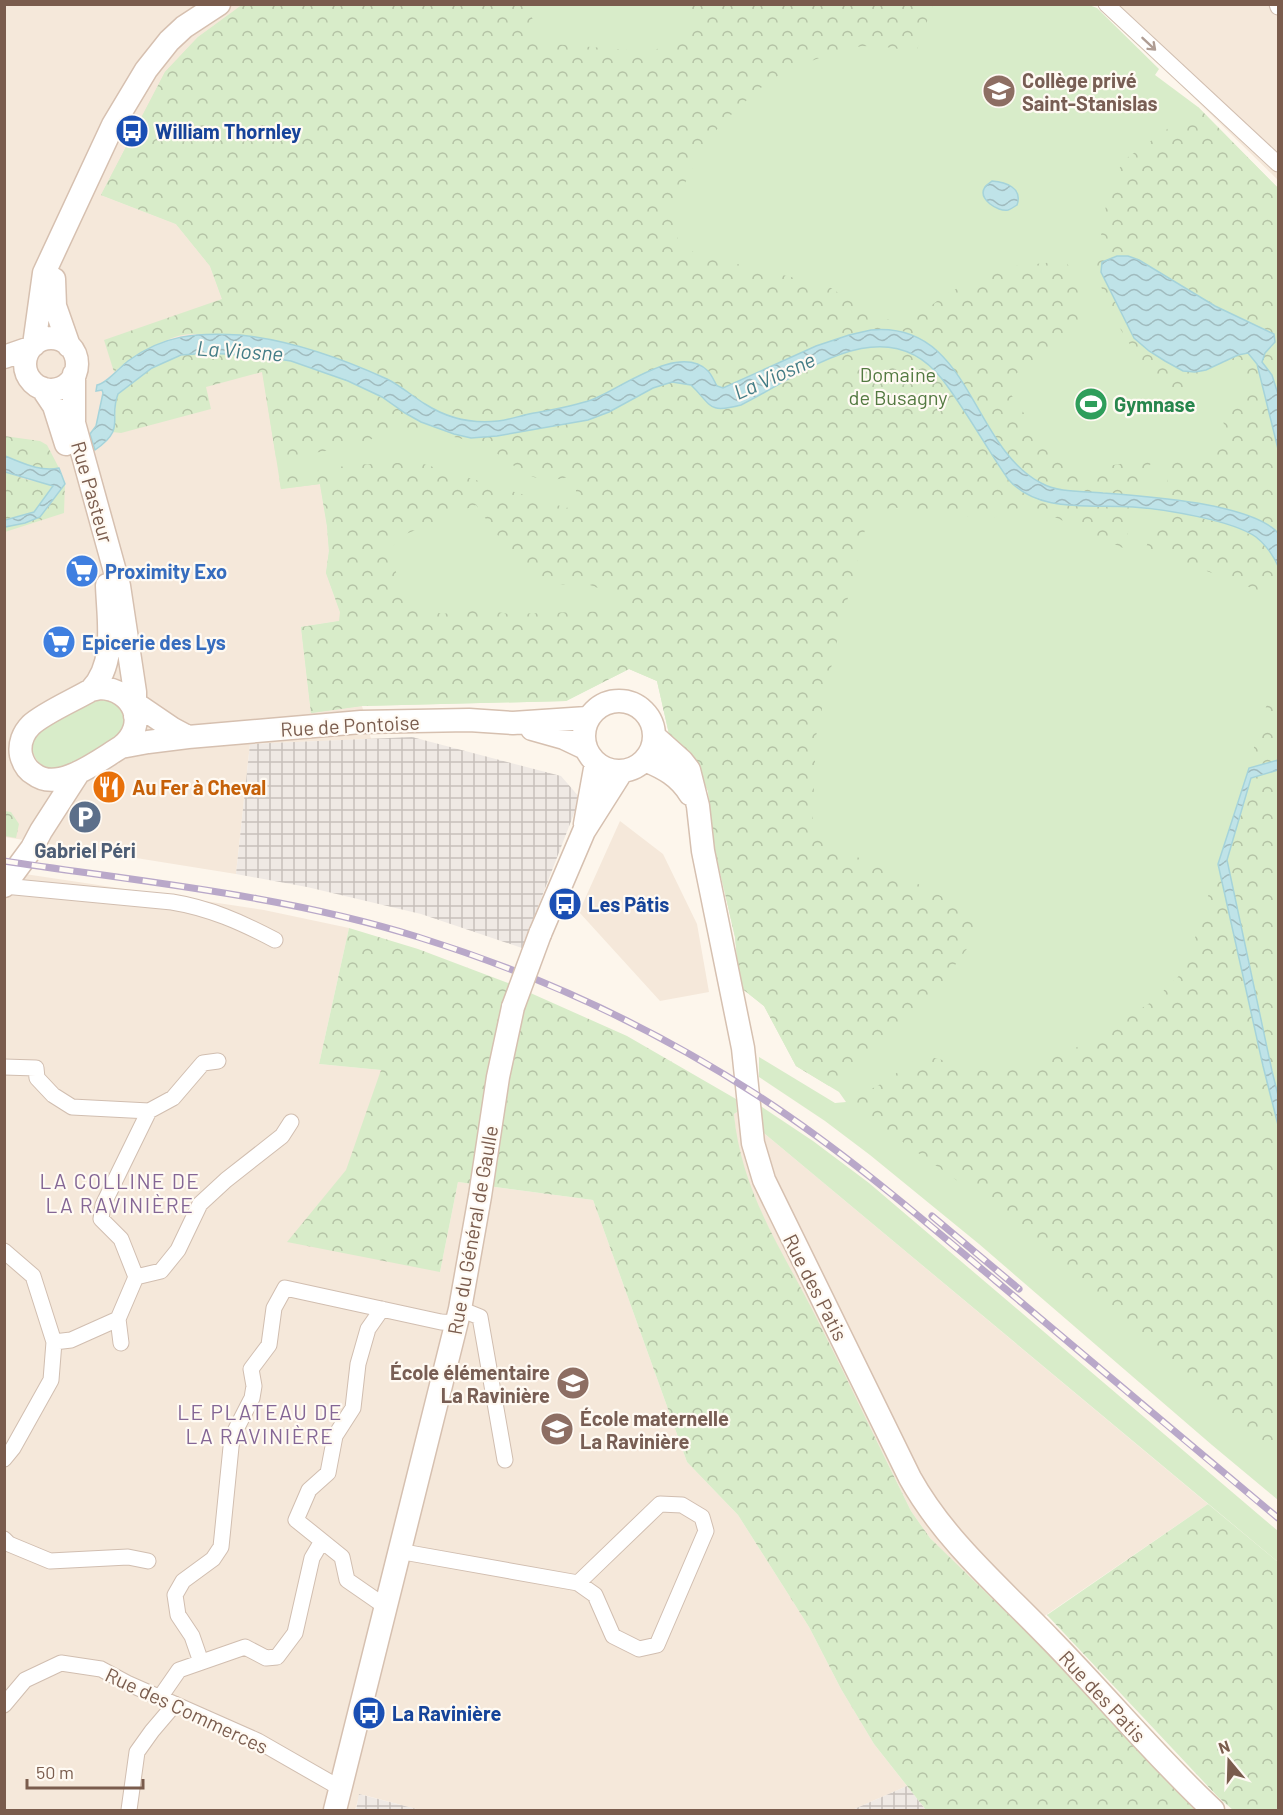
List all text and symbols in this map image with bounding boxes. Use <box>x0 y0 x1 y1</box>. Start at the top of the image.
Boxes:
one-way arrow <box>1141 37 1156 51</box>
place label: Collège privé Saint-Stanislas <box>1022 68 1158 115</box>
school or university icon: Collège privé Saint-Stanislas <box>981 73 1017 109</box>
bus stop icon: William Thornley <box>114 113 150 149</box>
place label: William Thornley <box>155 119 301 143</box>
water label: La Viosne <box>196 335 284 365</box>
water label: La Viosne <box>729 346 819 404</box>
park label: Domaine de Busagny <box>849 362 947 409</box>
sports icon: Gymnase <box>1073 386 1109 422</box>
place label: Gymnase <box>1114 392 1196 416</box>
street label: Rue Pasteur <box>67 438 119 546</box>
supermarket icon: Proximity Exo <box>64 553 100 589</box>
place label: Proximity Exo <box>105 559 227 583</box>
supermarket icon: Epicerie des Lys <box>41 624 77 660</box>
place label: Epicerie des Lys <box>82 630 226 654</box>
street label: Rue de Pontoise <box>280 709 420 741</box>
restaurant icon: Au Fer à Cheval <box>91 769 127 805</box>
place label: Au Fer à Cheval <box>132 775 266 799</box>
parking icon: Gabriel Péri <box>67 799 103 835</box>
place label: Gabriel Péri <box>34 838 136 862</box>
bus stop icon: Les Pâtis <box>547 886 583 922</box>
place label: Les Pâtis <box>588 892 669 916</box>
street label: Rue du Général de Gaulle <box>442 1124 502 1336</box>
district label: LA COLLINE DE LA RAVINIÈRE <box>40 1168 200 1217</box>
street label: Rue des Patis <box>779 1230 853 1344</box>
place label: École élémentaire La Ravinière <box>390 1360 550 1407</box>
school or university icon: École élémentaire La Ravinière <box>555 1365 591 1401</box>
district label: LE PLATEAU DE LA RAVINIÈRE <box>177 1399 343 1448</box>
place label: École maternelle La Ravinière <box>580 1406 729 1453</box>
school or university icon: École maternelle La Ravinière <box>539 1411 575 1447</box>
street label: Rue des Patis <box>1054 1645 1152 1747</box>
street label: Rue des Commerces <box>102 1662 272 1758</box>
bus stop icon: La Ravinière <box>351 1695 387 1731</box>
place label: La Ravinière <box>392 1701 501 1725</box>
north arrow <box>1199 1731 1259 1791</box>
text: N <box>1216 1736 1232 1757</box>
scale bar <box>27 1752 142 1790</box>
text: 50 m <box>36 1761 74 1783</box>

